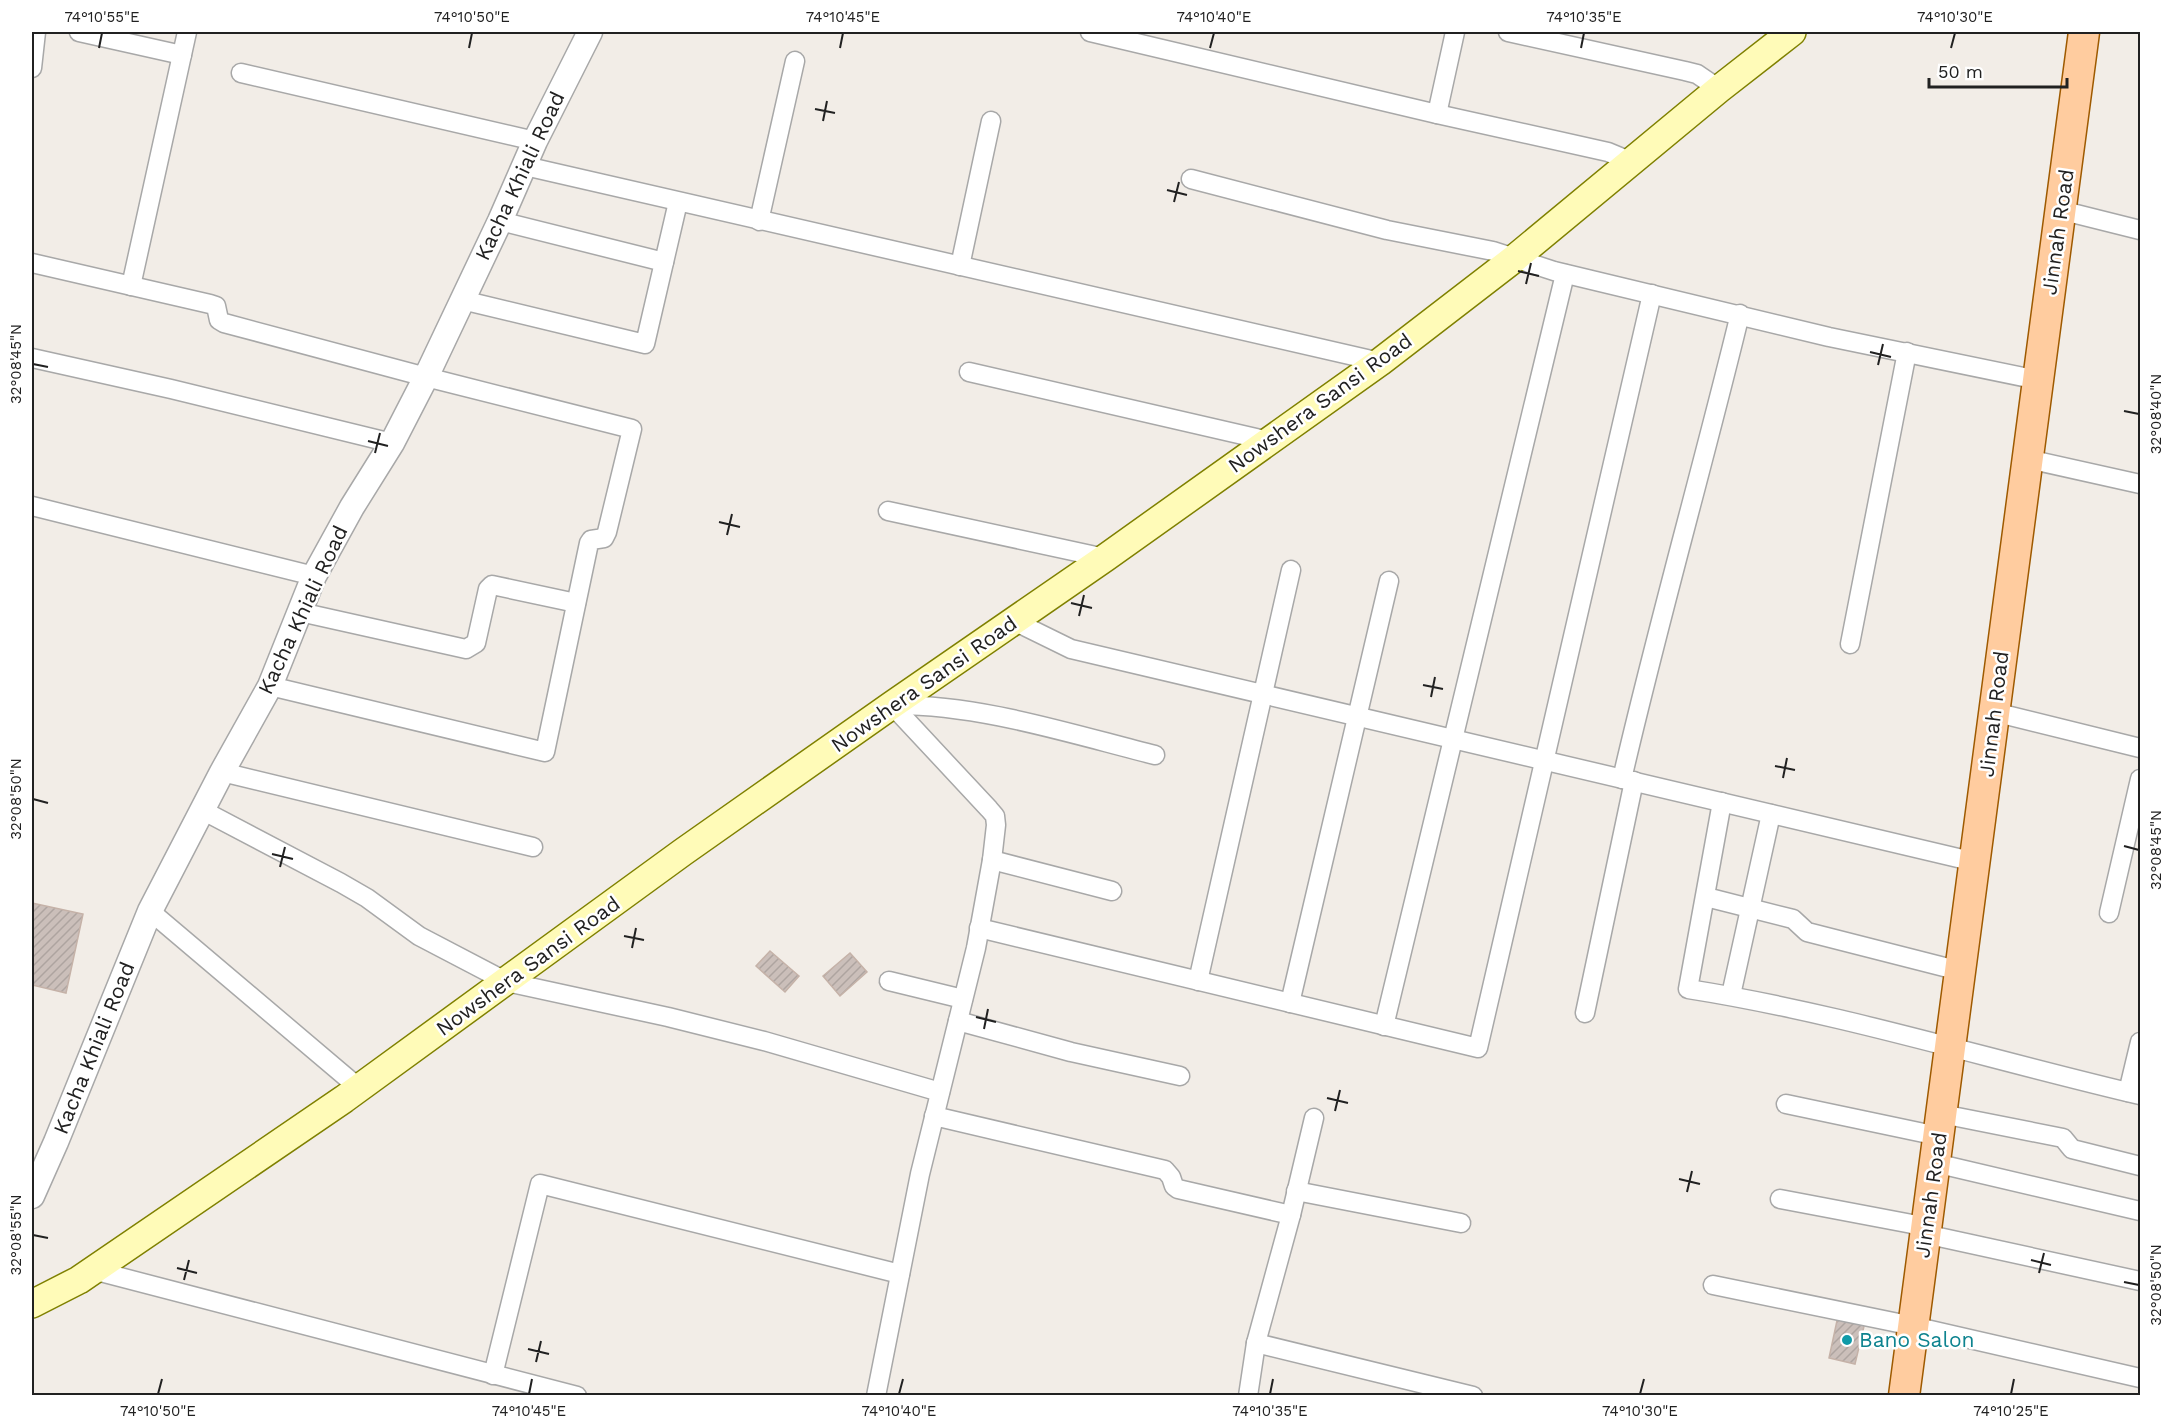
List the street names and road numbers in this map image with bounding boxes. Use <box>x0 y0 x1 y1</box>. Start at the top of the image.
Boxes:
street label: Kacha Khiali Road <box>469 87 570 264</box>
street label: Jinnah Road <box>2036 167 2079 296</box>
street label: Nowshera Sansi Road <box>1223 328 1416 478</box>
street label: Kacha Khiali Road <box>252 521 353 698</box>
street label: Nowshera Sansi Road <box>826 610 1021 757</box>
street label: Jinnah Road <box>1973 650 2014 778</box>
street label: Nowshera Sansi Road <box>431 891 624 1041</box>
street label: Kacha Khiali Road <box>48 958 139 1138</box>
street label: Jinnah Road <box>1909 1130 1952 1259</box>

